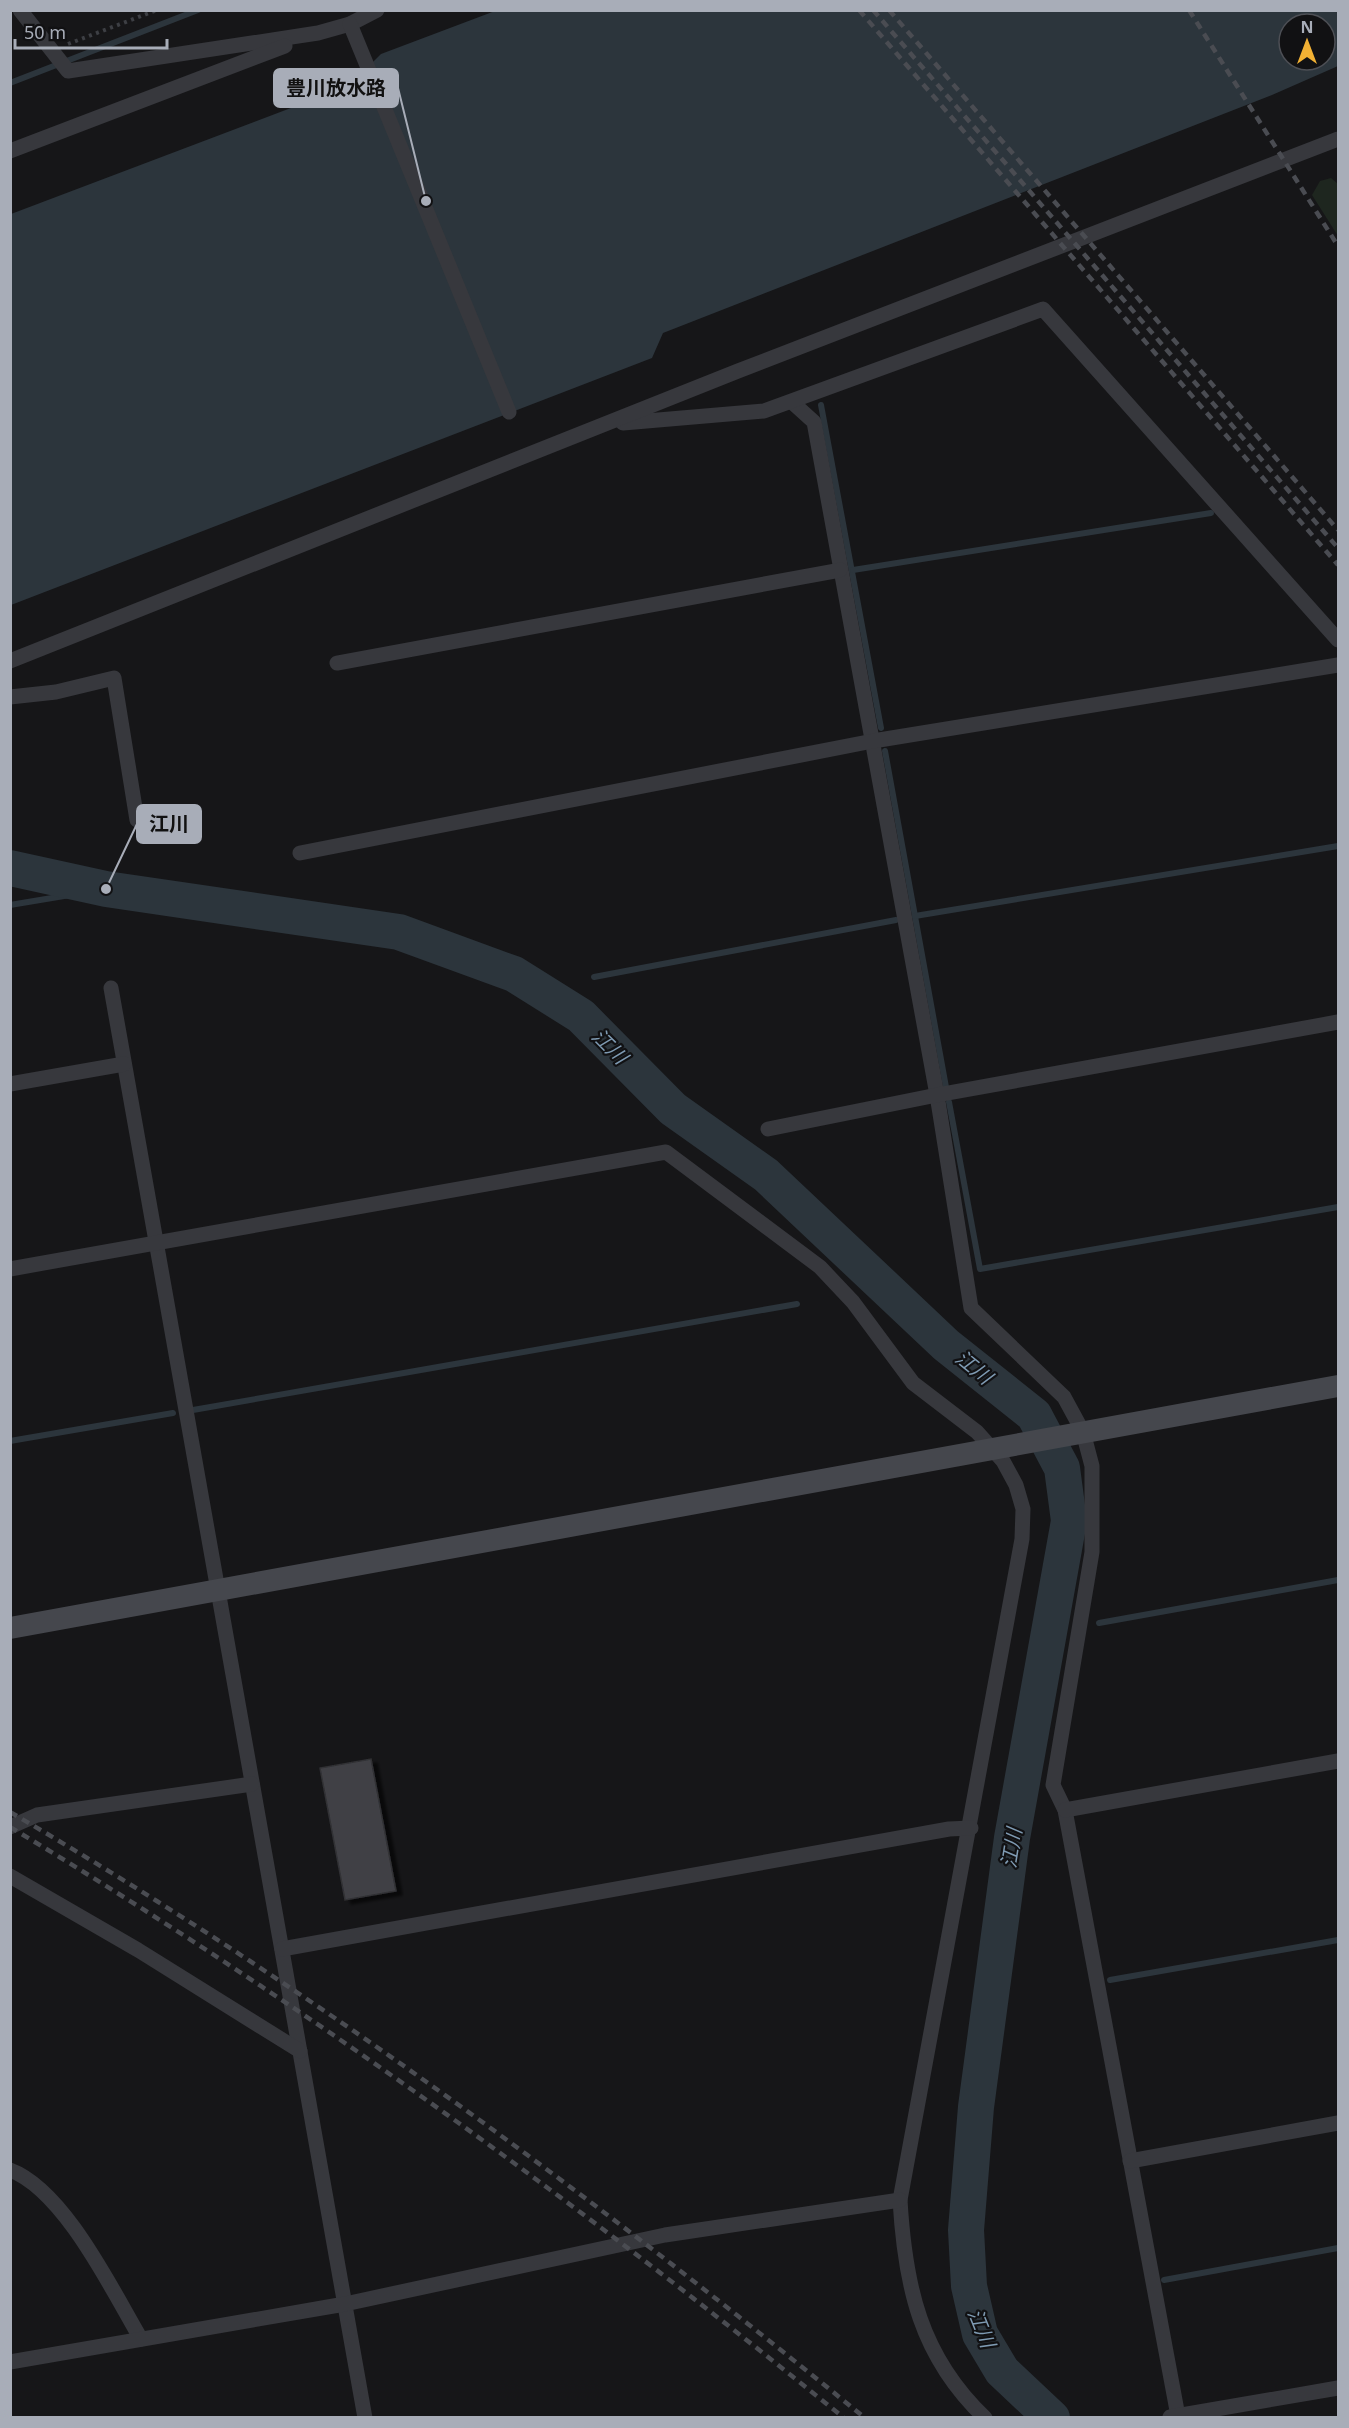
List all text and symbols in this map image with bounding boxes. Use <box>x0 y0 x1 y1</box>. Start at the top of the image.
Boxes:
scale bar <box>15 12 166 50</box>
north arrow <box>1277 12 1337 72</box>
text: N <box>1300 16 1314 38</box>
text: 50 m <box>24 20 66 44</box>
callout: 豊川放水路 <box>274 69 398 107</box>
text: 豊川放水路 <box>286 74 386 101</box>
callout: 江川 <box>137 805 201 843</box>
text: 江川 <box>149 810 189 837</box>
water label: 江川 <box>586 1022 635 1071</box>
water label: 江川 <box>950 1344 1000 1391</box>
water label: 江川 <box>995 1824 1028 1870</box>
water label: 江川 <box>962 2304 1003 2353</box>

